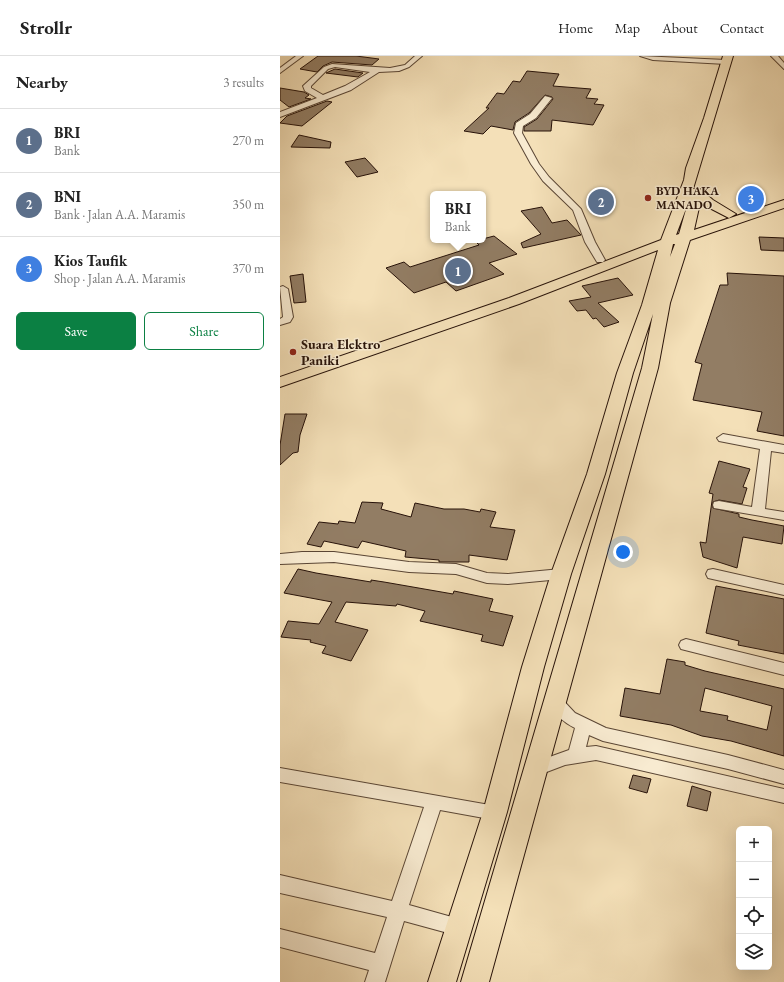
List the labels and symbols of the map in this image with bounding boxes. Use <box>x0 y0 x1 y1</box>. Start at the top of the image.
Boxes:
place label: BYD HAKA MANADO <box>656 183 719 213</box>
pin: 3 <box>738 184 764 214</box>
pin: 2 <box>588 187 614 217</box>
marker: BYD HAKA MANADO <box>643 193 653 203</box>
pin: 1 <box>445 256 471 286</box>
place label: Suara Elektro Paniki <box>301 335 380 369</box>
marker: Suara Elektro Paniki <box>288 347 298 357</box>
your location <box>613 542 633 562</box>

